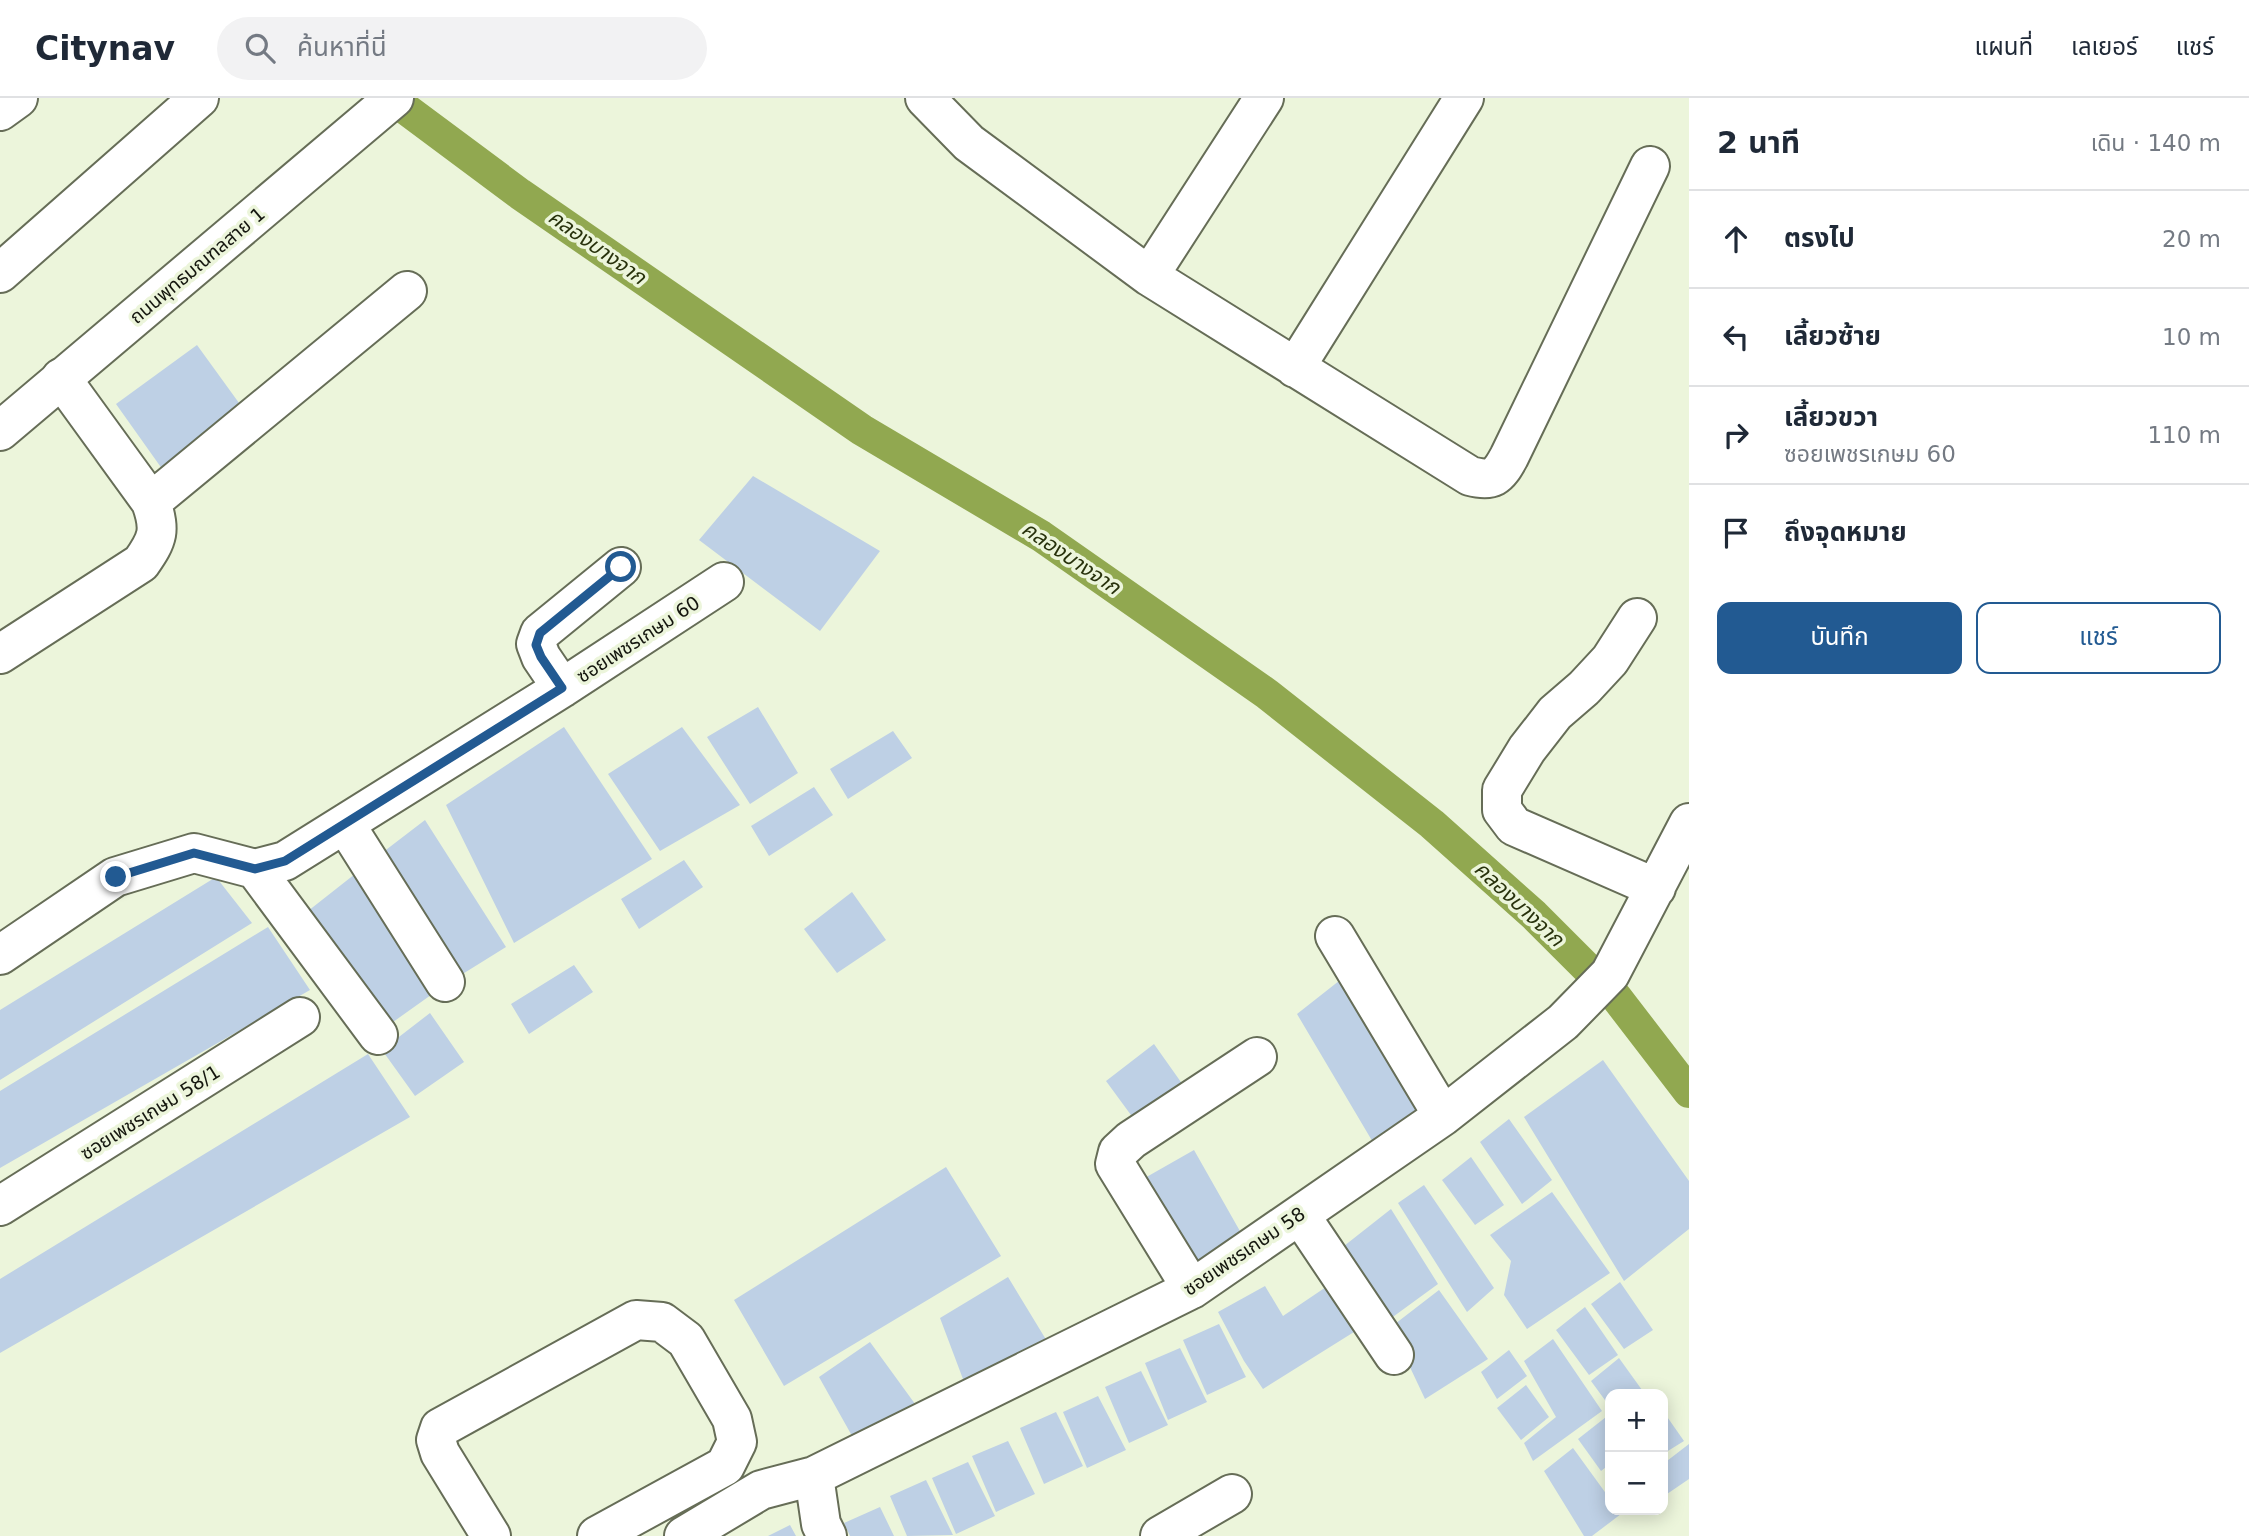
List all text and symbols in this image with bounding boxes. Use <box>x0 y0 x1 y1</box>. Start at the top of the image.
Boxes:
search box <box>217 17 707 80</box>
text: Citynav <box>35 29 175 68</box>
icon: search <box>241 29 279 67</box>
text: ค้นหาที่นี่ <box>297 32 387 62</box>
text: แผนที่ <box>1975 33 2033 61</box>
text: เลเยอร์ <box>2071 33 2138 61</box>
text: แชร์ <box>2176 33 2214 61</box>
text: 2 นาที <box>1717 125 1800 160</box>
text: เดิน · 140 m <box>2091 130 2221 156</box>
street label: ถนนพุทธมณฑลสาย 1 <box>125 202 270 329</box>
water label: คลองบางจาก <box>544 205 651 290</box>
icon: ahead <box>1717 220 1755 258</box>
text: ตรงไป <box>1784 223 1855 253</box>
text: 20 m <box>2162 226 2221 252</box>
icon: left <box>1717 318 1755 356</box>
text: เลี้ยวซ้าย <box>1784 321 1881 351</box>
text: 10 m <box>2162 324 2221 350</box>
text: เลี้ยวขวา <box>1784 402 1878 432</box>
icon: right <box>1717 416 1755 454</box>
text: 110 m <box>2147 422 2221 448</box>
text: ซอยเพชรเกษม 60 <box>1784 441 1956 467</box>
icon: arrive <box>1717 514 1755 552</box>
water label: คลองบางจาก <box>1017 516 1126 600</box>
text: ถึงจุดหมาย <box>1784 517 1907 547</box>
route start <box>605 551 636 582</box>
street label: ซอยเพชรเกษม 60 <box>572 591 704 687</box>
button: บันทึก <box>1717 602 1962 674</box>
button: แชร์ <box>1976 602 2221 674</box>
water label: คลองบางจาก <box>1469 857 1570 952</box>
route end <box>100 861 131 892</box>
street label: ซอยเพชรเกษม 58/1 <box>76 1060 224 1164</box>
street label: ซอยเพชรเกษม 58 <box>1179 1202 1309 1300</box>
map controls <box>1605 1389 1668 1515</box>
button: + <box>1605 1389 1668 1452</box>
button: − <box>1605 1452 1668 1515</box>

